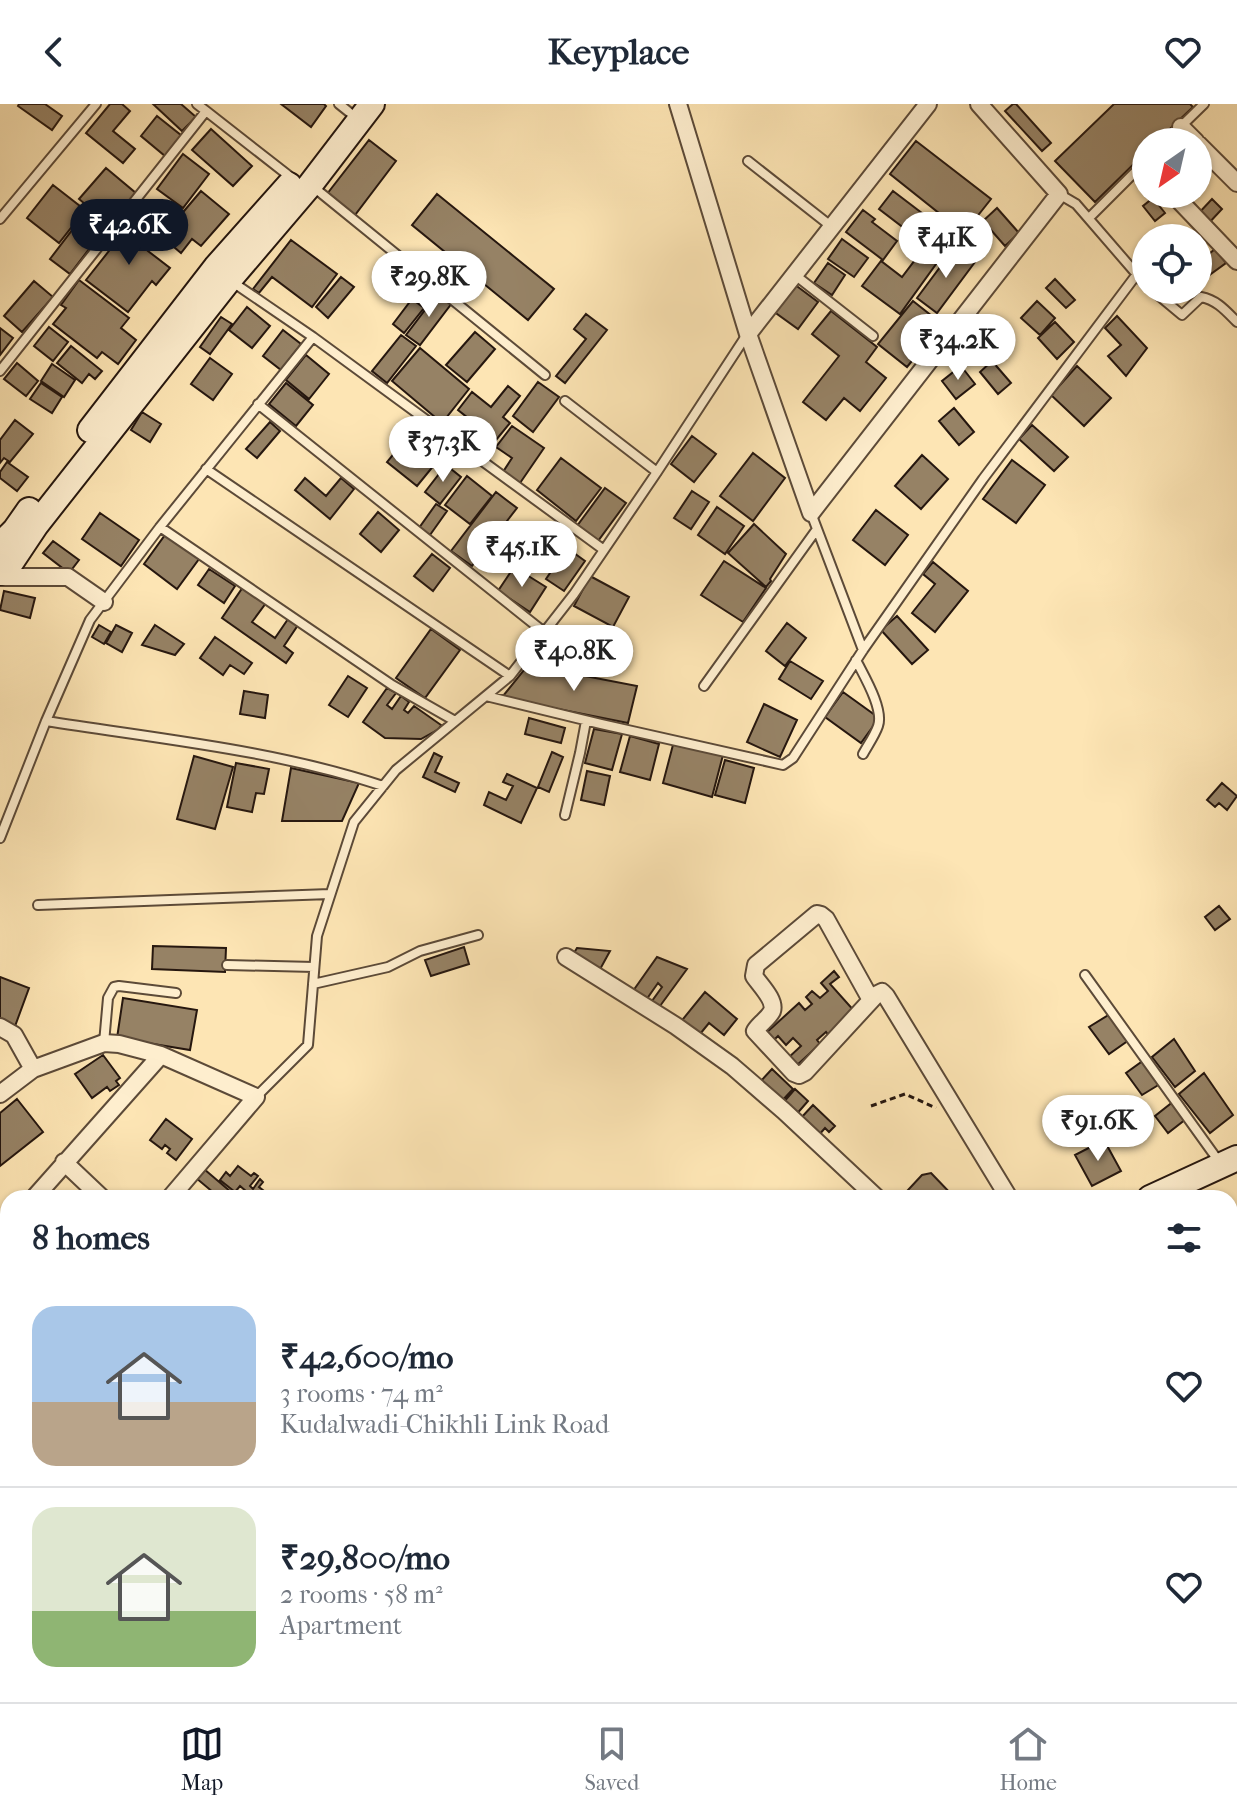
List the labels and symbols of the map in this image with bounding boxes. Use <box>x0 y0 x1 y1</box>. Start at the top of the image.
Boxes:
north arrow <box>1132 128 1212 208</box>
pin: ₹42.6K <box>64 199 194 267</box>
pin: ₹41K <box>899 212 993 280</box>
pin: ₹29.8K <box>364 251 494 319</box>
pin: ₹34.2K <box>893 314 1023 382</box>
pin: ₹37.3K <box>378 416 508 484</box>
pin: ₹45.1K <box>457 521 587 589</box>
pin: ₹40.8K <box>509 625 639 693</box>
pin: ₹91.6K <box>1033 1095 1163 1163</box>

